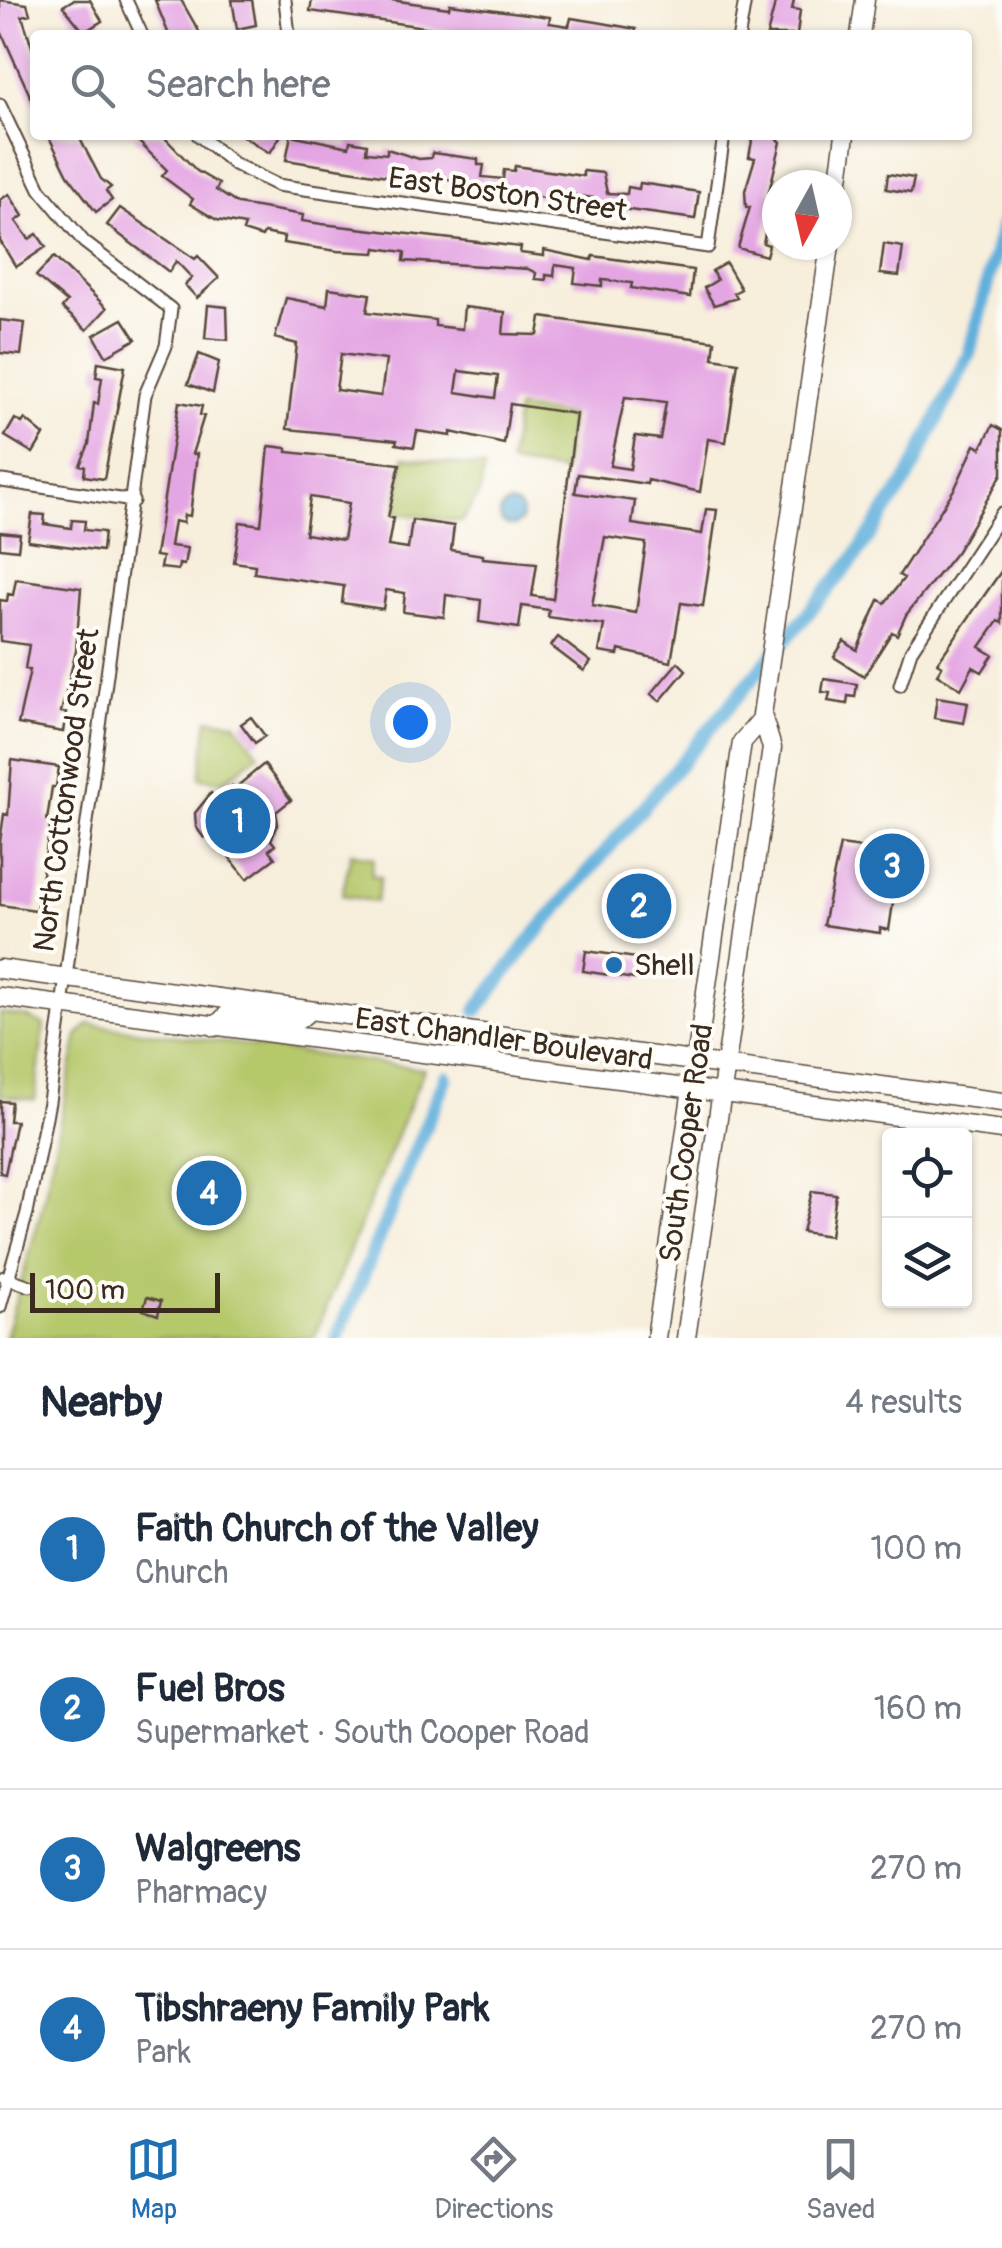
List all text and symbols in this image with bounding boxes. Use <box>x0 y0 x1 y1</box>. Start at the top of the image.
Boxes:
search box <box>30 30 972 140</box>
icon: search <box>65 58 120 113</box>
text: Search here <box>145 61 331 109</box>
street label: East Boston Street <box>386 159 631 230</box>
north arrow <box>762 170 852 260</box>
street label: North Cottonwood Street <box>25 625 108 954</box>
your location <box>385 697 436 748</box>
pin: 1 <box>206 784 270 858</box>
pin: 3 <box>860 828 924 904</box>
pin: 2 <box>606 868 672 944</box>
place label: Shell <box>634 947 695 984</box>
marker: Shell <box>603 954 625 976</box>
street label: East Chandler Boulevard <box>353 1000 655 1079</box>
street label: South Cooper Road <box>651 1021 722 1265</box>
map controls <box>882 1128 972 1308</box>
button: locate <box>882 1128 972 1218</box>
pin: 4 <box>176 1156 242 1230</box>
button: layers <box>882 1218 972 1308</box>
scale bar <box>30 1268 220 1312</box>
text: 100 m <box>45 1273 125 1308</box>
text: Nearby <box>40 1377 162 1429</box>
text: 4 results <box>845 1383 962 1423</box>
text: Faith Church of the Valley <box>135 1505 538 1553</box>
text: 1 <box>66 1529 79 1569</box>
text: 100 m <box>870 1529 962 1569</box>
text: Church <box>135 1553 229 1593</box>
text: Fuel Bros <box>135 1665 285 1713</box>
text: 2 <box>64 1689 81 1729</box>
text: 160 m <box>874 1689 962 1729</box>
text: Supermarket · South Cooper Road <box>135 1713 590 1753</box>
text: Walgreens <box>135 1825 301 1873</box>
text: 3 <box>64 1849 81 1889</box>
text: 270 m <box>870 1849 962 1889</box>
text: Pharmacy <box>135 1873 267 1913</box>
text: Tibshraeny Family Park <box>135 1985 490 2033</box>
text: 4 <box>63 2009 82 2049</box>
text: 270 m <box>870 2009 962 2049</box>
text: Park <box>135 2033 191 2073</box>
tab: Map <box>126 2132 181 2227</box>
tab: Directions <box>434 2132 553 2227</box>
tab: Saved <box>806 2132 876 2227</box>

